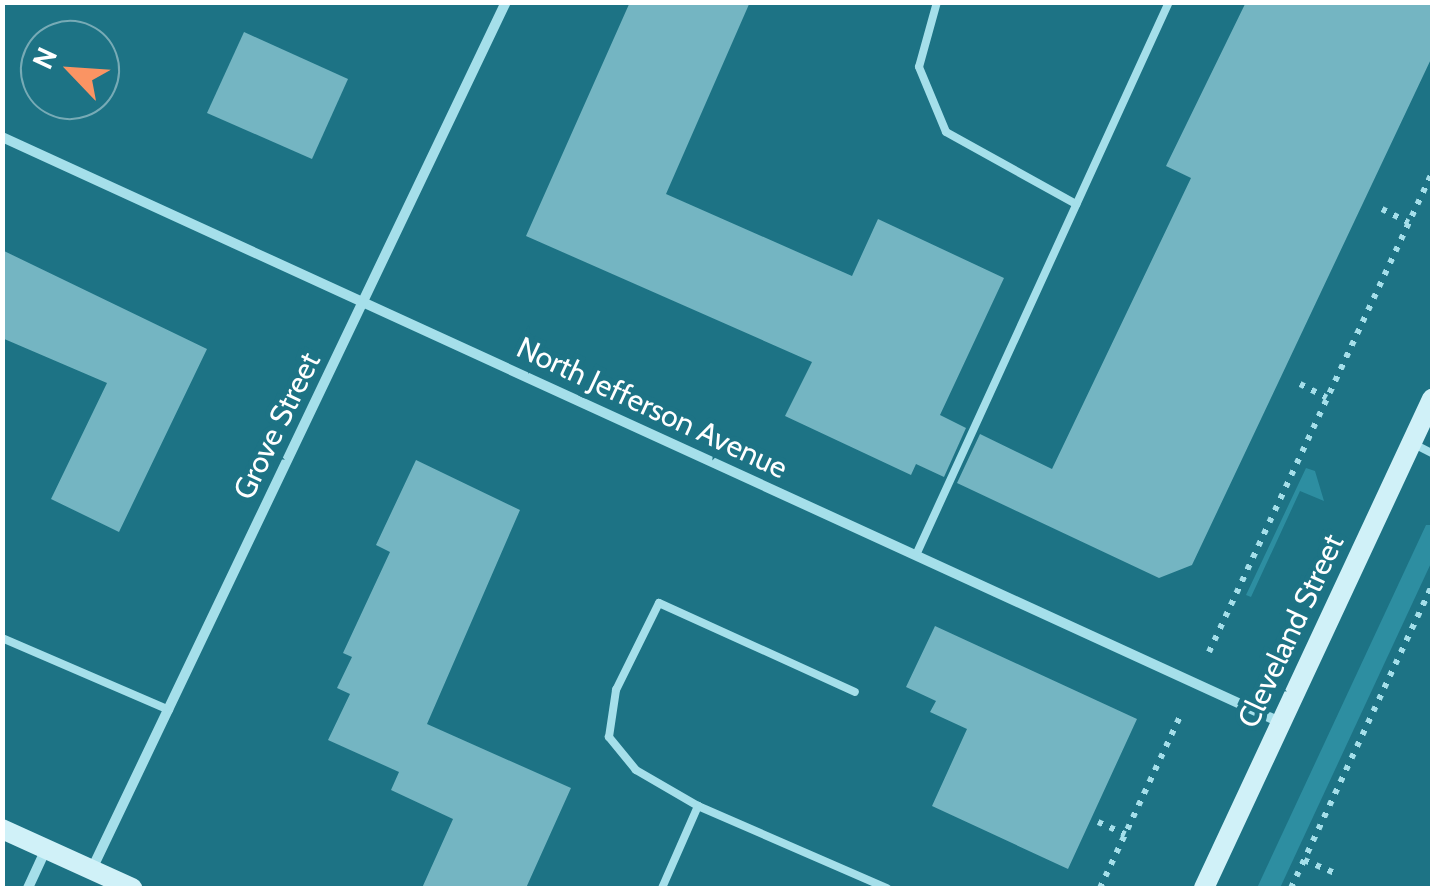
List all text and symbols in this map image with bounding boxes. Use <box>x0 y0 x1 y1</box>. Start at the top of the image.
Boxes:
north arrow <box>20 20 120 120</box>
text: N <box>25 42 64 74</box>
street label: North Jefferson Avenue <box>511 329 793 487</box>
street label: Grove Street <box>226 347 328 505</box>
street label: Cleveland Street <box>1230 529 1352 733</box>

